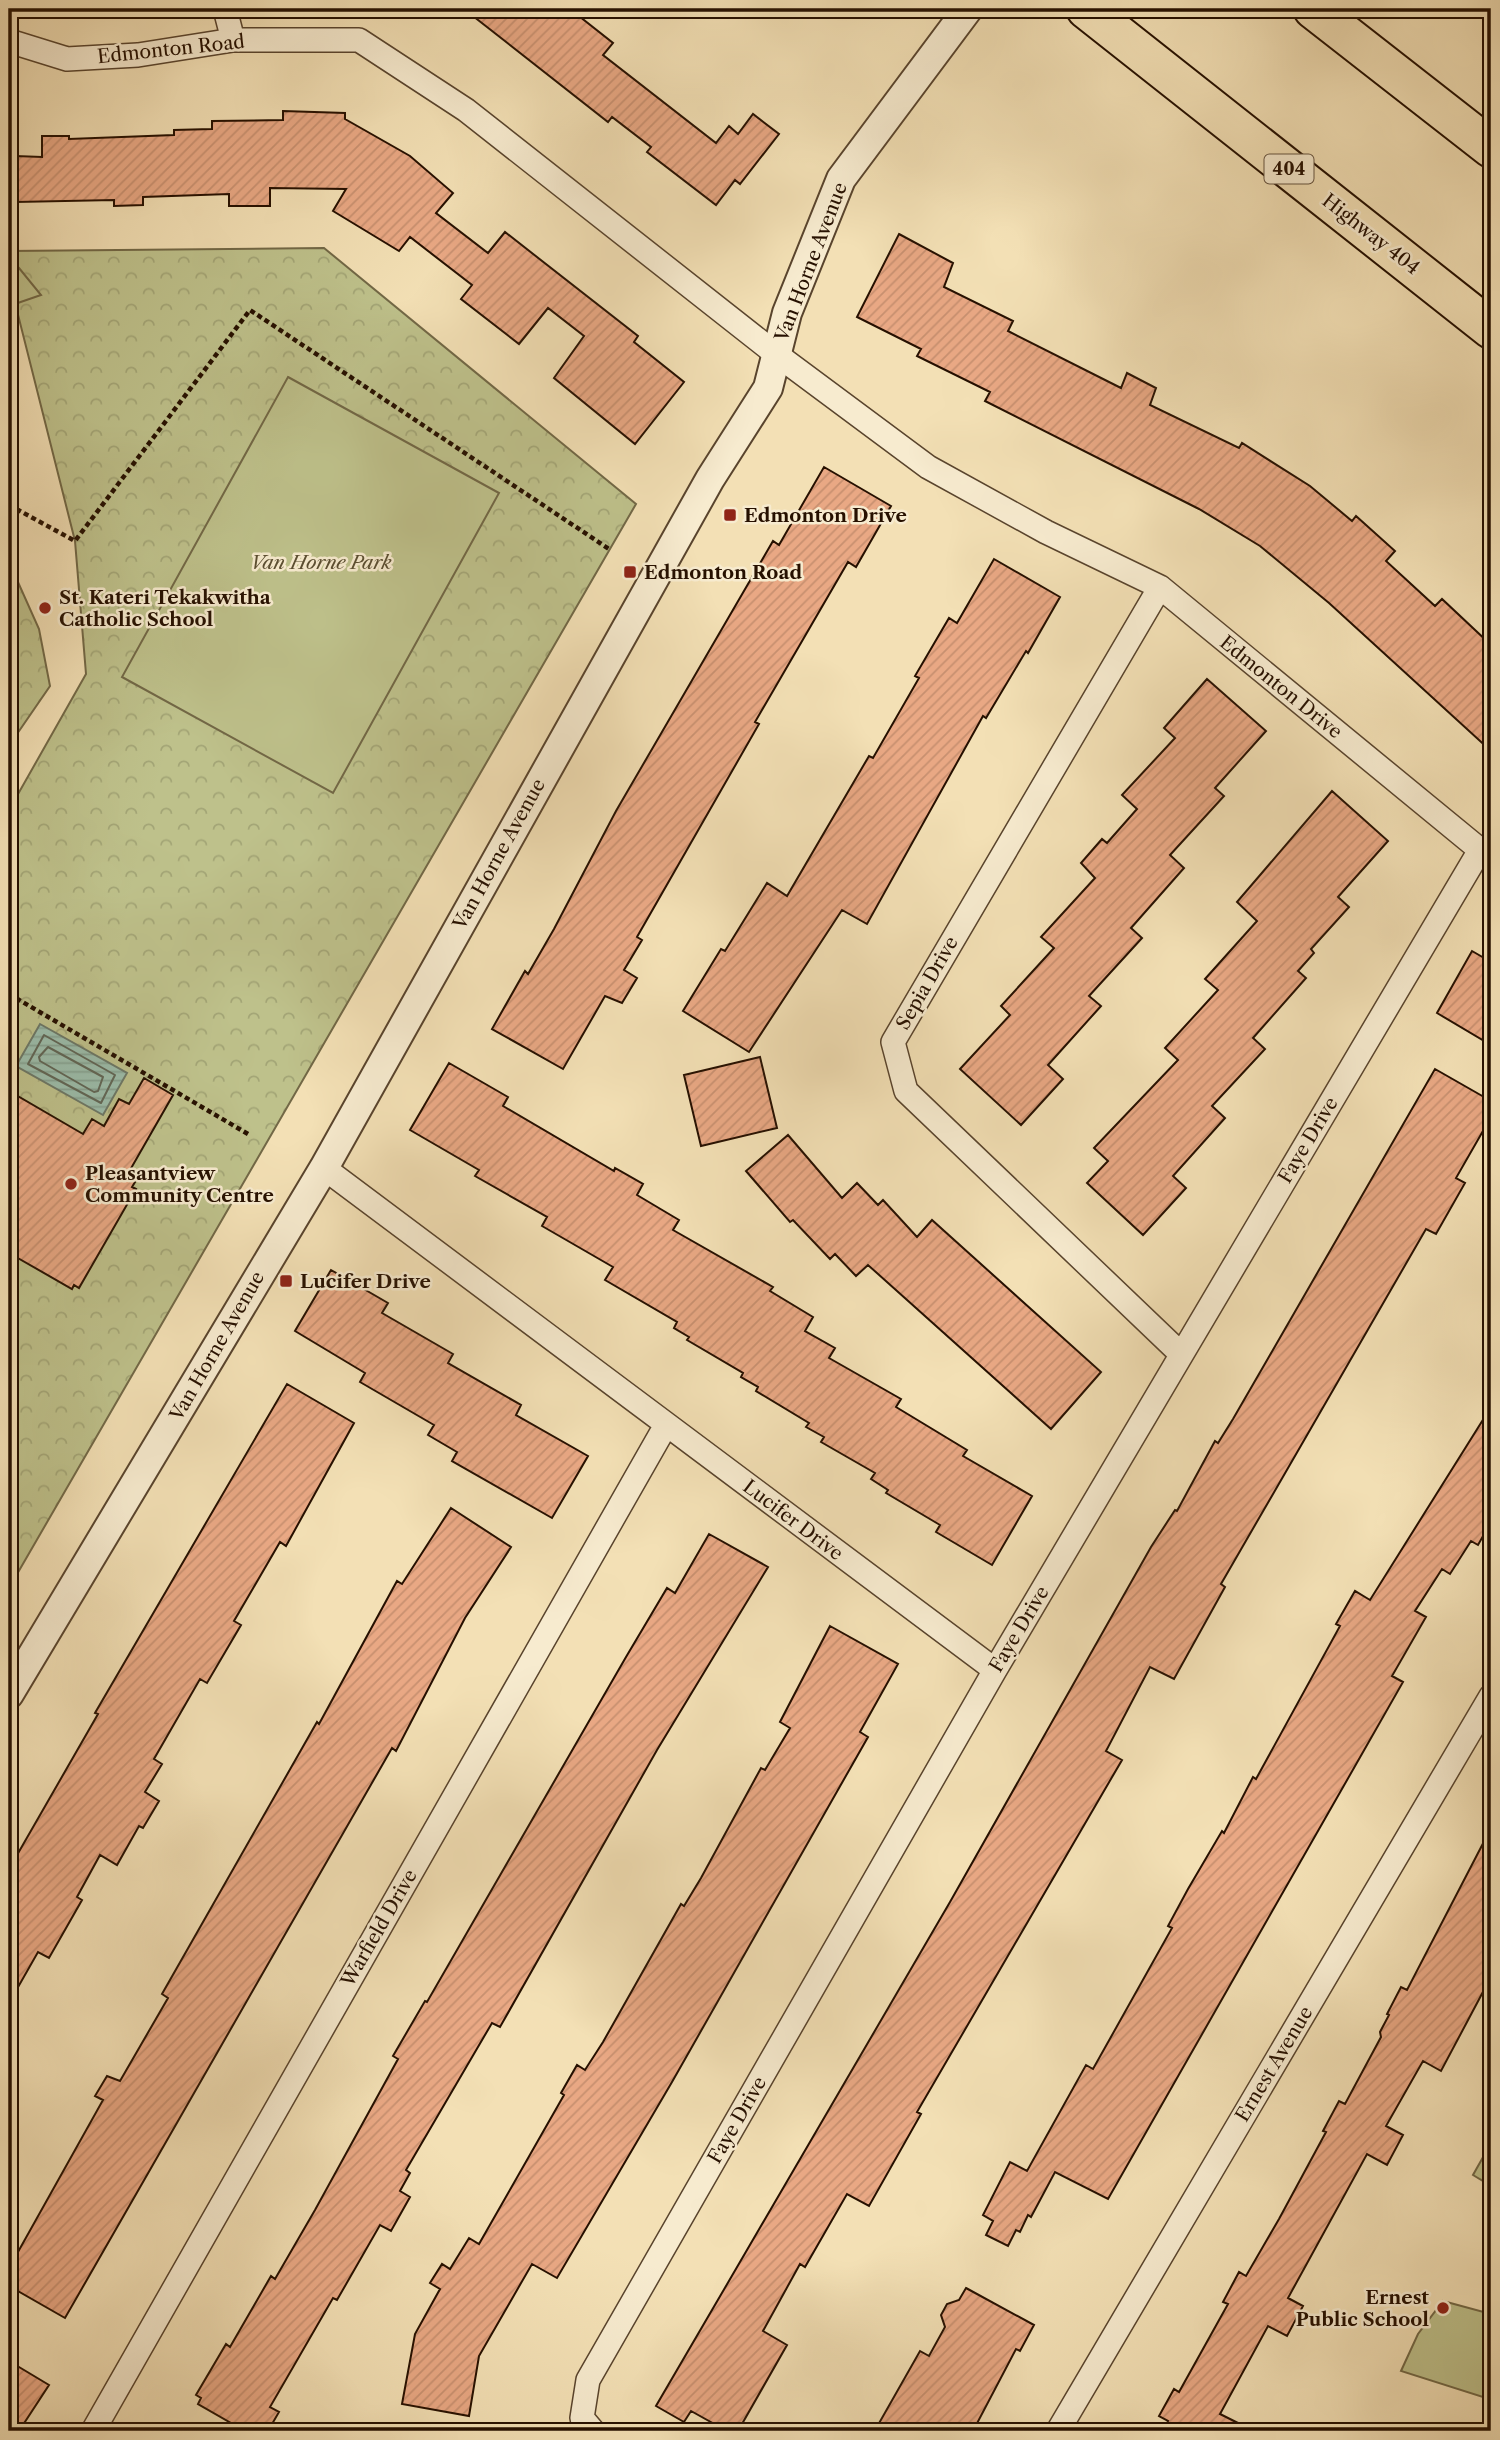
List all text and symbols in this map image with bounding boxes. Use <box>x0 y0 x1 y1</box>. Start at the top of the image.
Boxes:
street label: Edmonton Road <box>96 30 246 68</box>
road number: 404 <box>1264 154 1314 184</box>
street label: Van Horne Avenue <box>770 179 852 346</box>
street label: Highway 404 <box>1318 189 1424 279</box>
place label: Edmonton Drive <box>744 504 907 527</box>
marker: Edmonton Drive <box>722 507 738 523</box>
park label: Van Horne Park <box>250 551 392 574</box>
place label: Edmonton Road <box>644 561 802 584</box>
marker: Edmonton Road <box>622 564 638 580</box>
place label: St. Kateri Tekakwitha Catholic School <box>59 586 272 631</box>
marker: St. Kateri Tekakwitha Catholic School <box>37 600 53 616</box>
street label: Edmonton Drive <box>1215 631 1347 743</box>
street label: Van Horne Avenue <box>448 775 550 934</box>
street label: Sepia Drive <box>891 932 963 1034</box>
street label: Faye Drive <box>1273 1093 1343 1187</box>
place label: Pleasantview Community Centre <box>85 1162 274 1207</box>
marker: Pleasantview Community Centre <box>63 1176 79 1192</box>
street label: Van Horne Avenue <box>164 1267 269 1426</box>
place label: Lucifer Drive <box>300 1270 431 1293</box>
marker: Lucifer Drive <box>278 1273 294 1289</box>
street label: Lucifer Drive <box>738 1475 848 1565</box>
street label: Faye Drive <box>984 1582 1054 1676</box>
street label: Warfield Drive <box>336 1865 422 1992</box>
street label: Ernest Avenue <box>1231 2002 1317 2126</box>
street label: Faye Drive <box>703 2073 771 2167</box>
place label: Ernest Public School <box>1296 2286 1429 2331</box>
marker: Ernest Public School <box>1435 2300 1451 2316</box>

